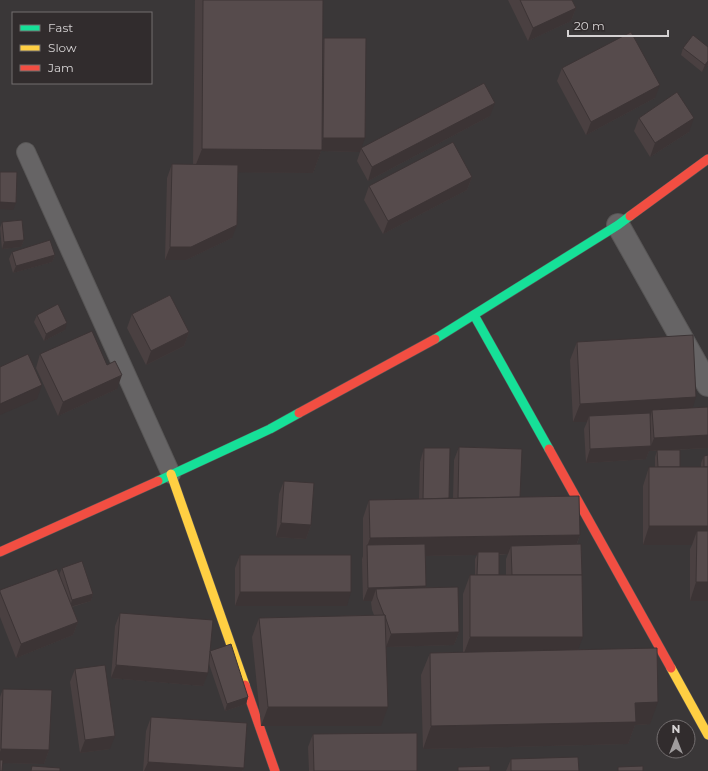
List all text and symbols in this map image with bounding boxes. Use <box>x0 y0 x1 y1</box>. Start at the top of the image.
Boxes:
legend <box>12 12 152 84</box>
scale bar <box>568 12 668 38</box>
text: 20 m <box>574 18 605 33</box>
text: Fast <box>48 20 73 35</box>
text: Slow <box>48 40 77 55</box>
text: Jam <box>47 60 74 75</box>
north arrow <box>656 719 696 759</box>
text: N <box>672 722 680 736</box>

